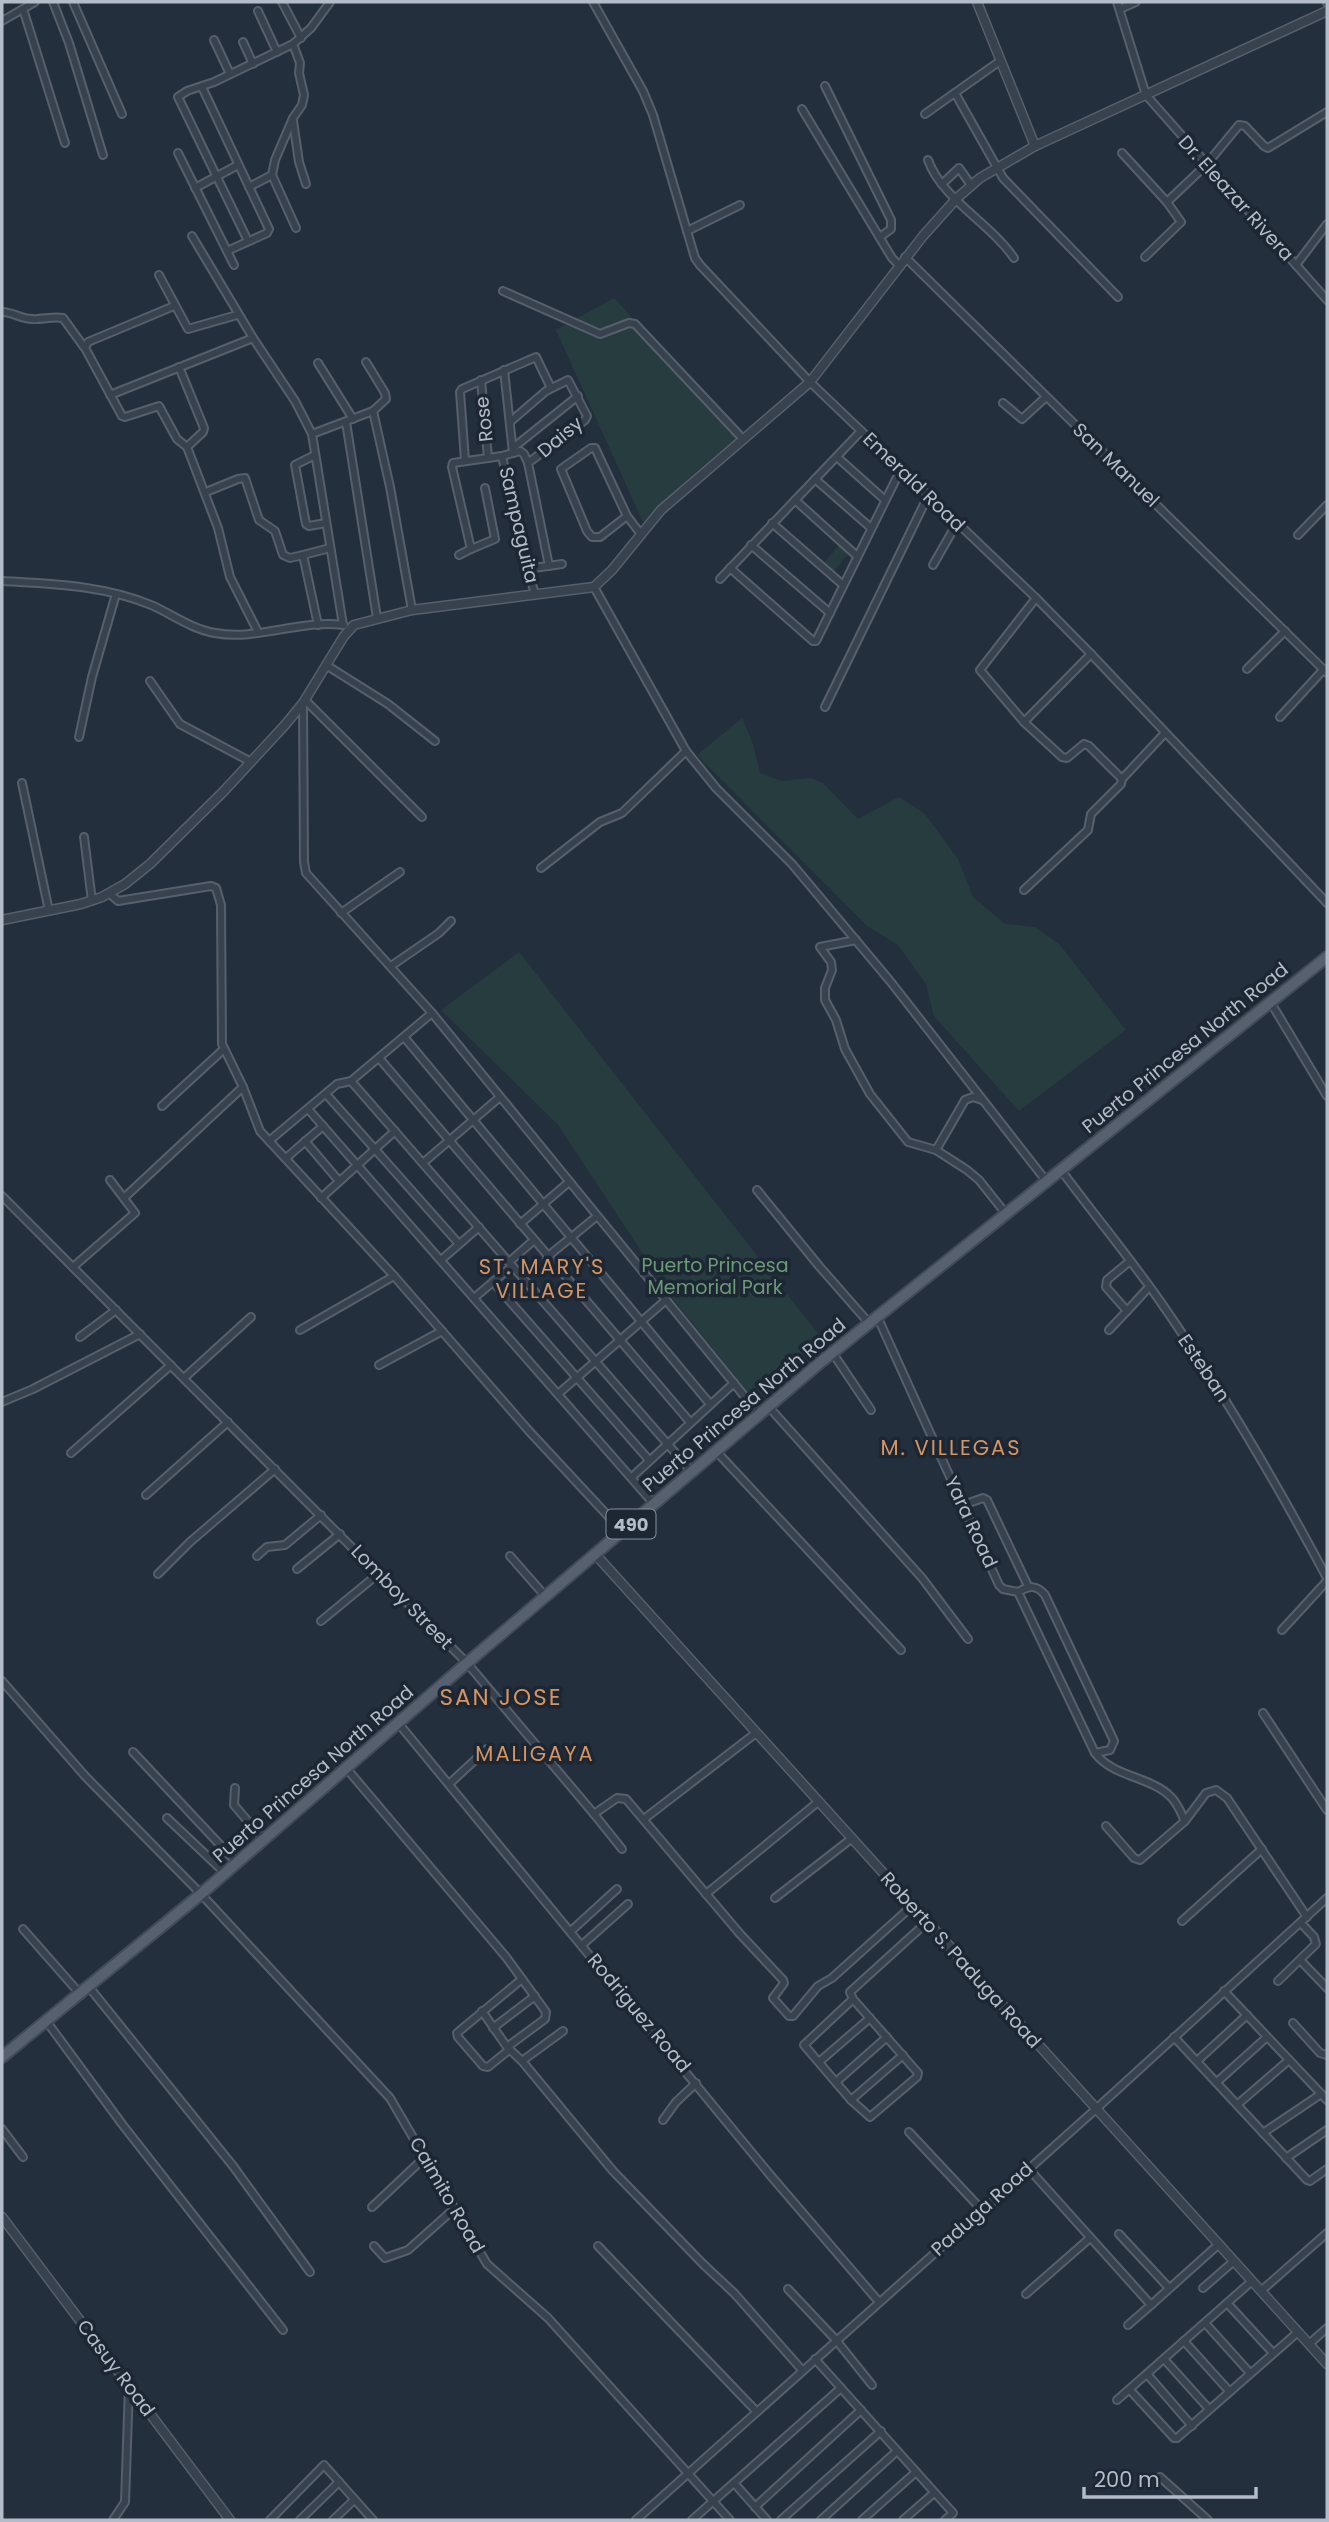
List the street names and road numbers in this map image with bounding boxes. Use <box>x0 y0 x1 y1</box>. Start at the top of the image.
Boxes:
street label: Dr. Eleazar Rivera <box>1172 129 1300 267</box>
street label: Rose <box>468 395 500 443</box>
street label: Daisy <box>532 410 589 464</box>
street label: San Manuel <box>1067 417 1165 513</box>
street label: Emerald Road <box>857 426 971 538</box>
street label: Sampaguita <box>492 464 546 586</box>
street label: Puerto Princesa North Road <box>1076 956 1294 1140</box>
street label: Puerto Princesa North Road <box>636 1312 852 1498</box>
street label: Esteban <box>1171 1329 1237 1407</box>
street label: Yara Road <box>938 1472 1004 1572</box>
road number: 490 <box>606 1510 656 1539</box>
street label: Lomboy Street <box>345 1539 459 1655</box>
street label: Puerto Princesa North Road <box>207 1679 419 1869</box>
street label: Roberto S. Paduga Road <box>874 1866 1048 2054</box>
street label: Rodriguez Road <box>581 1948 697 2078</box>
street label: Caimito Road <box>403 2132 491 2258</box>
street label: Paduga Road <box>925 2156 1039 2262</box>
street label: Casuy Road <box>71 2314 161 2422</box>

